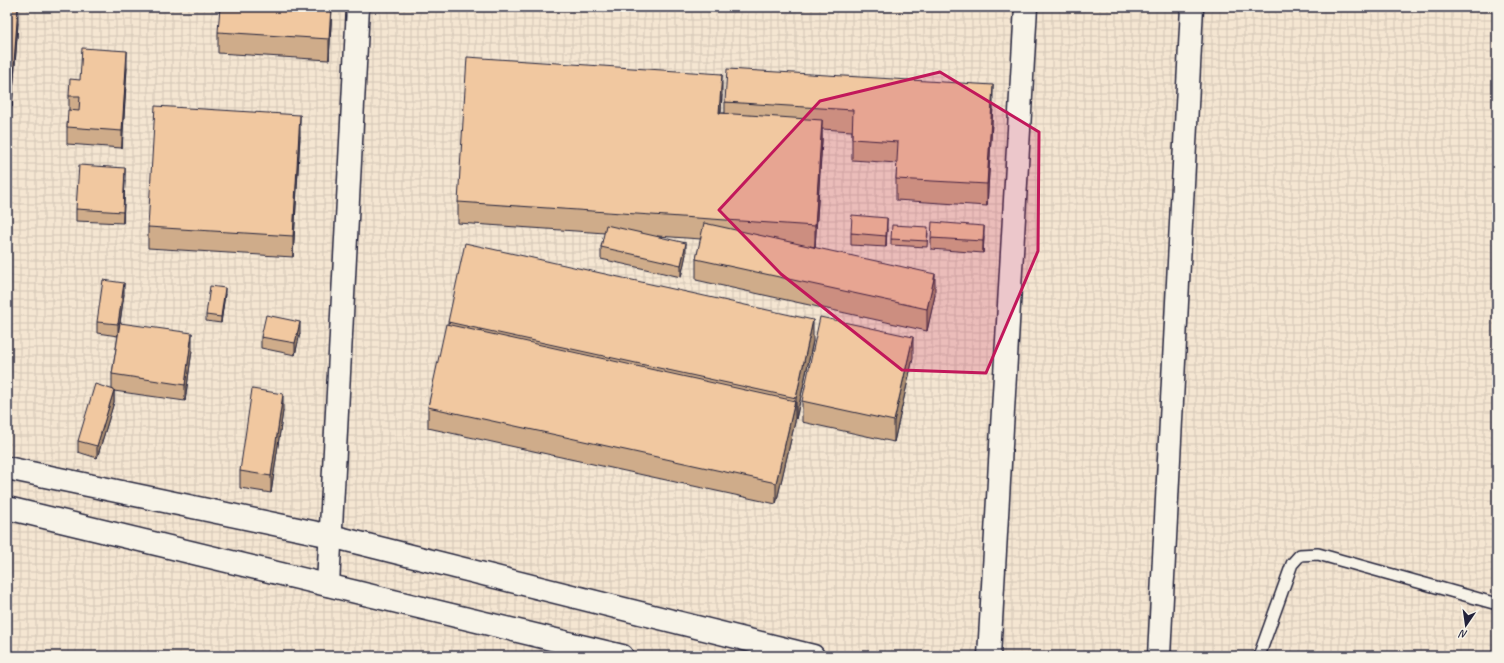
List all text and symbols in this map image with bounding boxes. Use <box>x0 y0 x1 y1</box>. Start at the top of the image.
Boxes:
north arrow <box>1446 605 1486 645</box>
text: N <box>1457 627 1469 642</box>

